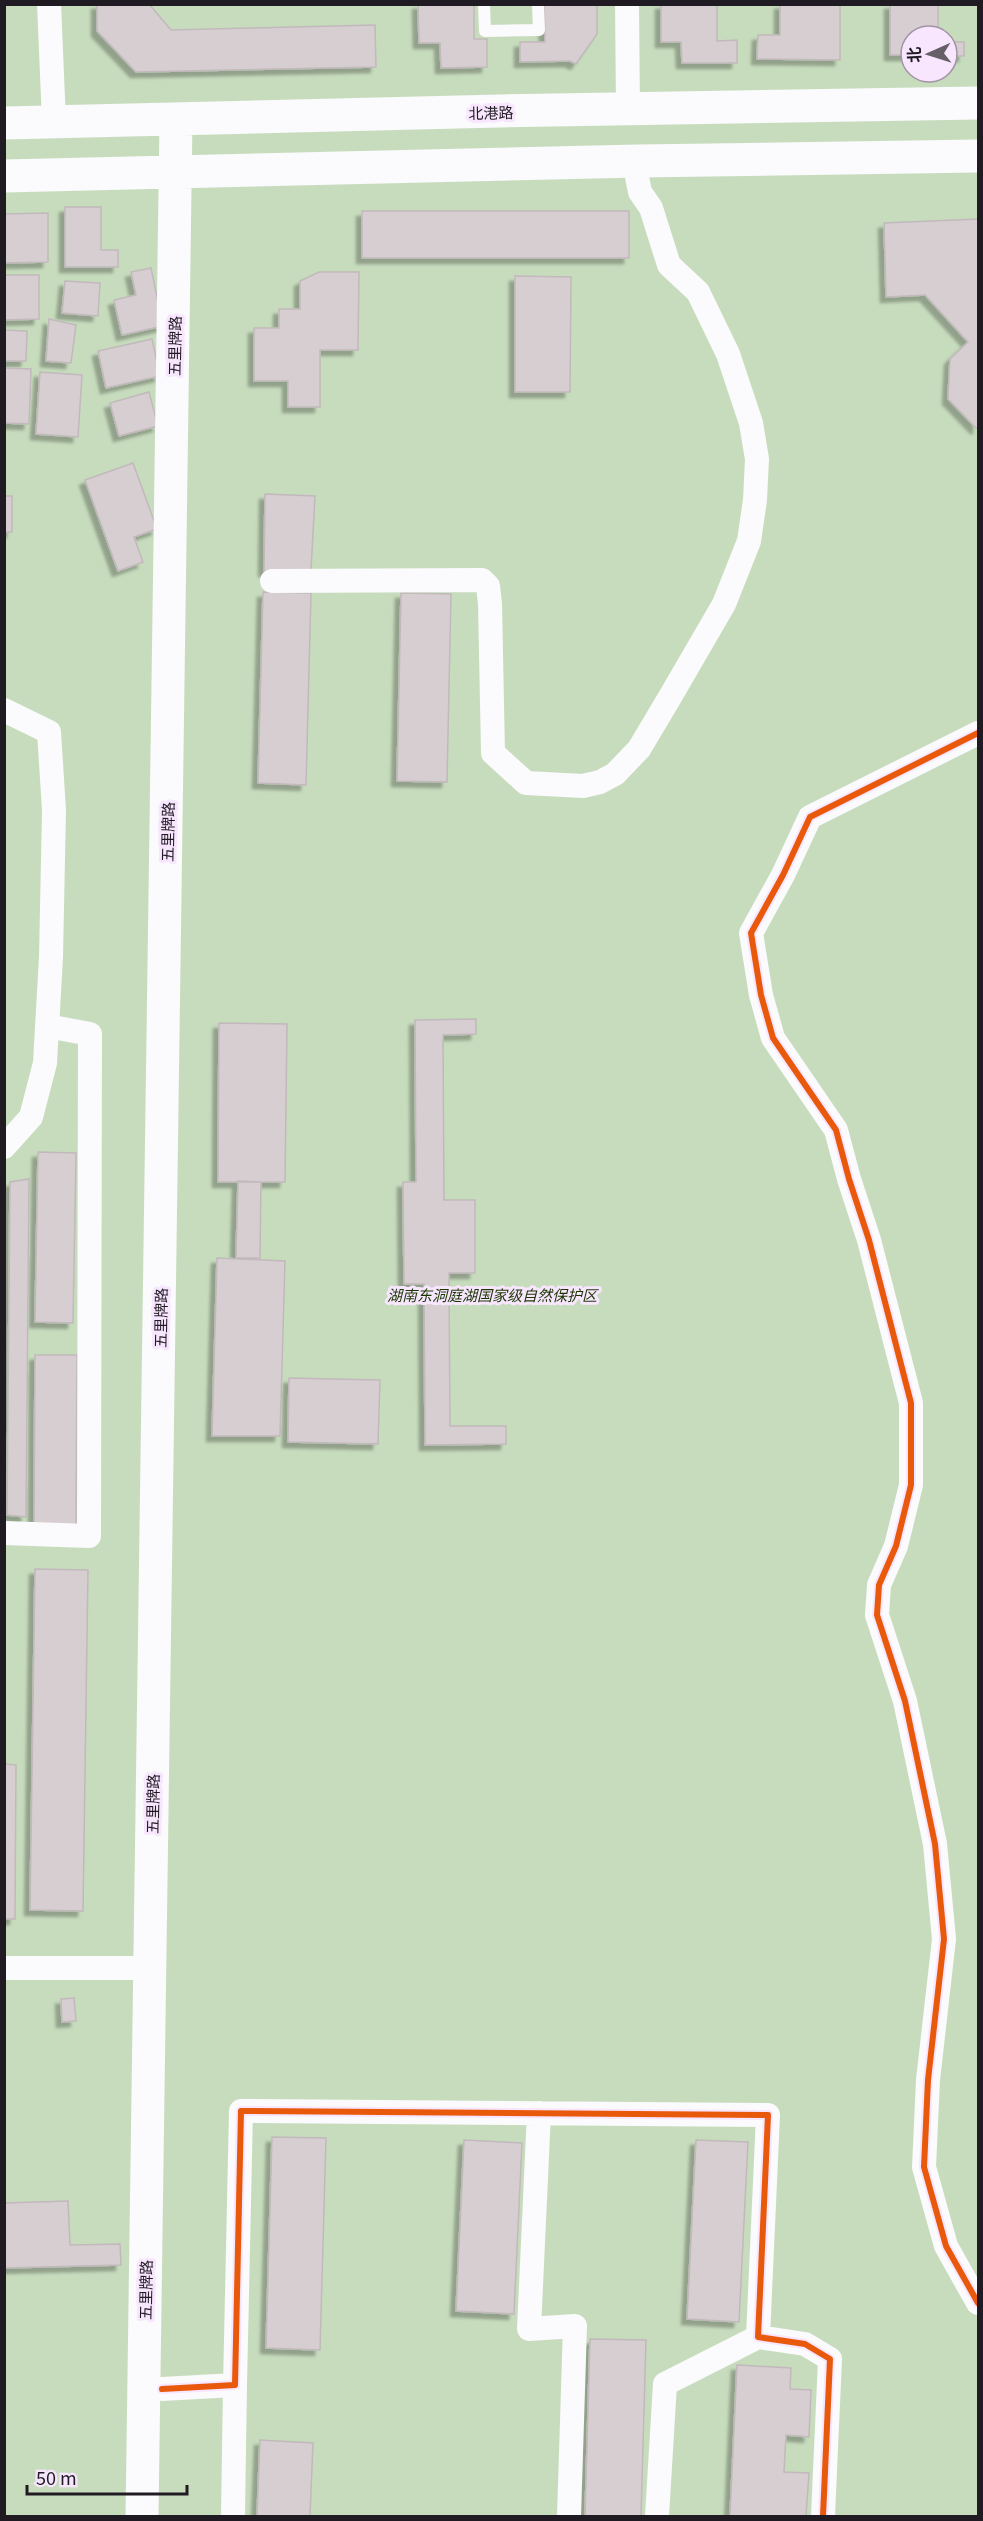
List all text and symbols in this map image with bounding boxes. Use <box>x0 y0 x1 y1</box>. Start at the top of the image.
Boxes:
north arrow <box>899 24 959 84</box>
text: 北 <box>901 46 925 63</box>
street label: 北港路 <box>468 101 514 123</box>
street label: 五里牌路 <box>163 316 185 376</box>
street label: 五里牌路 <box>156 802 178 862</box>
park label: 湖南东洞庭湖国家级自然保护区 <box>387 1284 599 1305</box>
street label: 五里牌路 <box>149 1288 171 1348</box>
street label: 五里牌路 <box>141 1774 163 1834</box>
street label: 五里牌路 <box>134 2260 156 2320</box>
scale bar <box>27 2458 188 2496</box>
text: 50 m <box>36 2464 77 2490</box>

